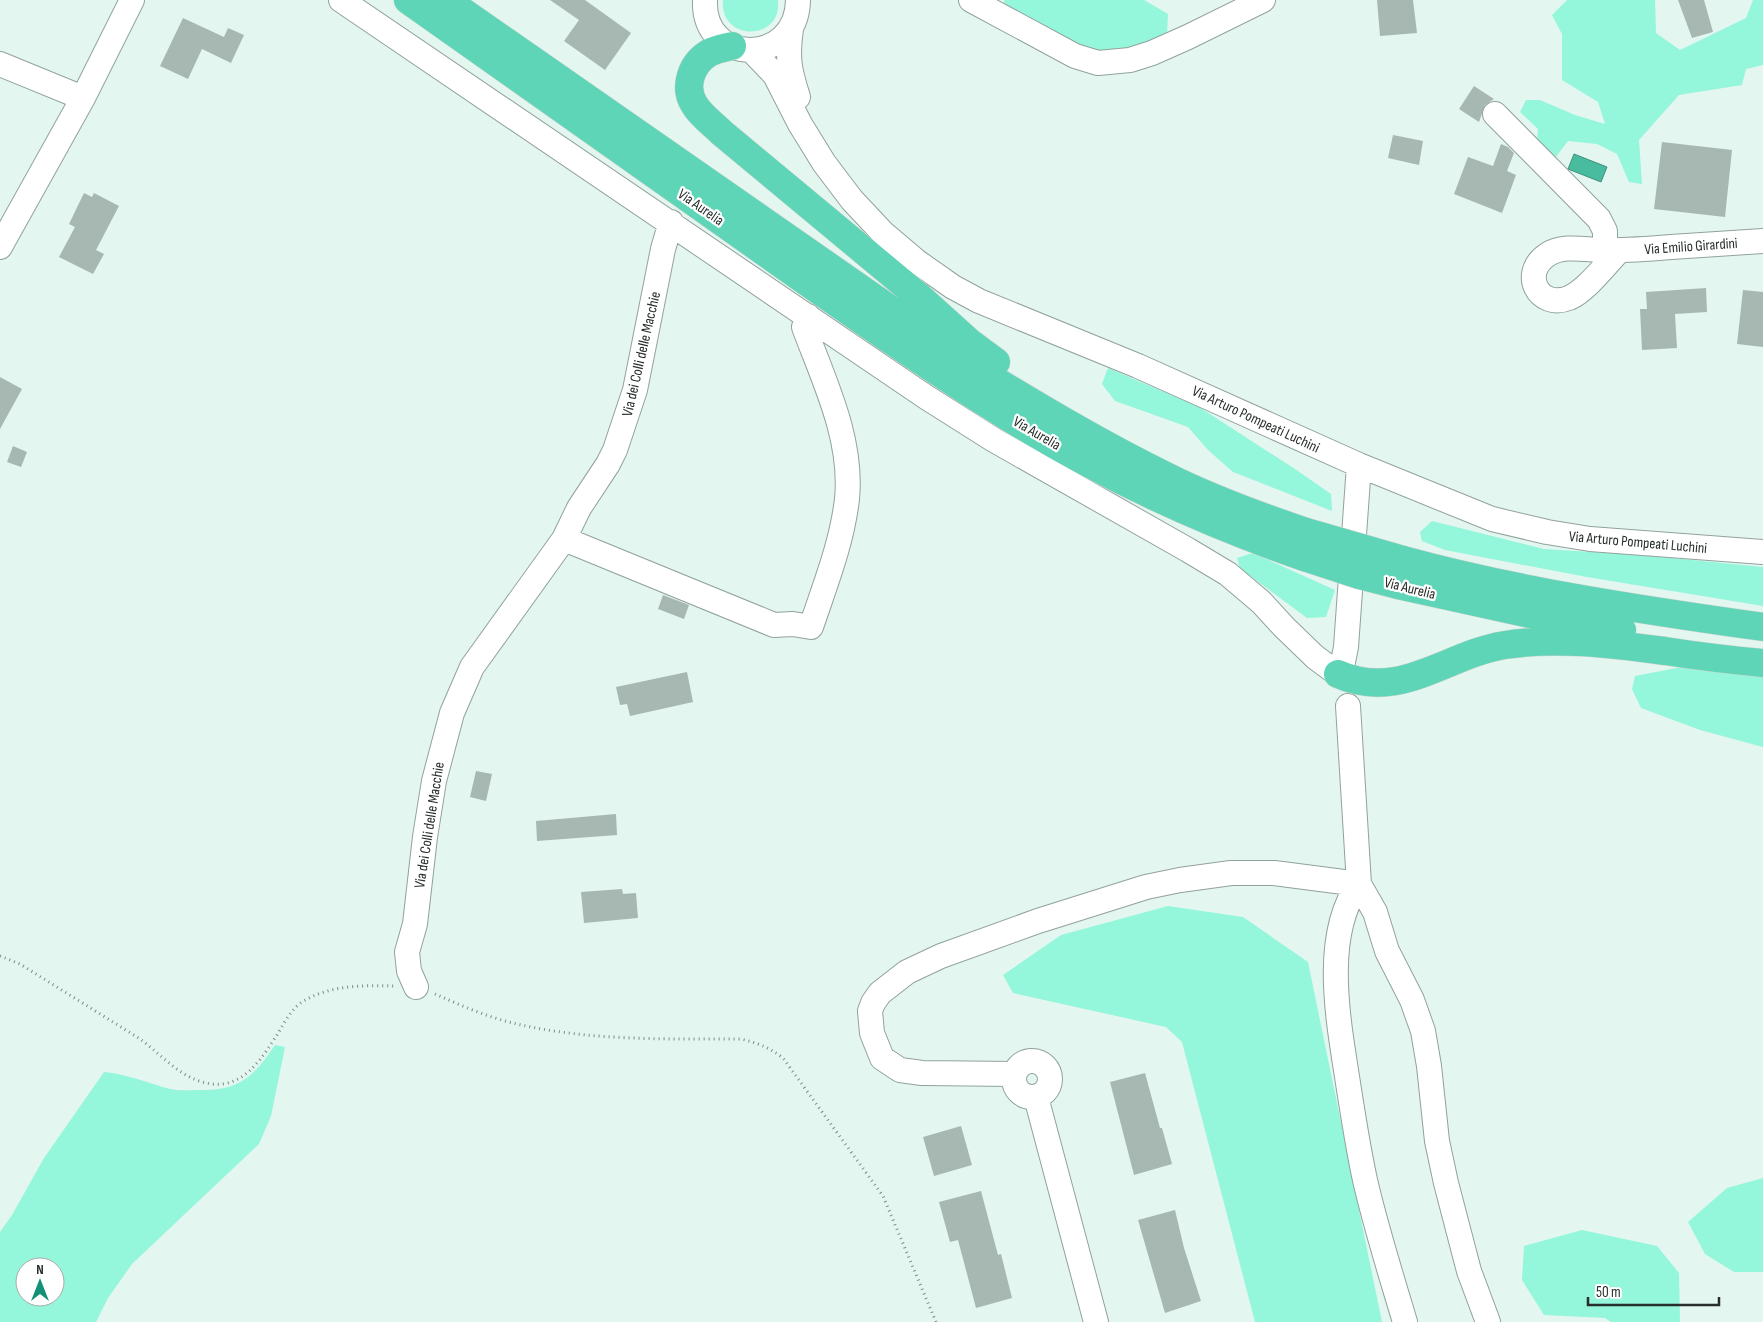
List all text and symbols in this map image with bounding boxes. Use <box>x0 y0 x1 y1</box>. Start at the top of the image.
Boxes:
street label: Via Aurelia <box>674 185 728 230</box>
street label: Via Emilio Girardini <box>1644 234 1738 259</box>
street label: Via dei Colli delle Macchie <box>618 290 665 418</box>
street label: Via Arturo Pompeati Luchini <box>1189 382 1323 457</box>
street label: Via Aurelia <box>1009 412 1064 455</box>
street label: Via Arturo Pompeati Luchini <box>1568 527 1708 558</box>
street label: Via Aurelia <box>1382 573 1438 604</box>
street label: Via dei Colli delle Macchie <box>410 761 449 890</box>
north arrow <box>15 1257 65 1307</box>
text: N <box>36 1261 44 1278</box>
scale bar <box>1588 1274 1719 1306</box>
text: 50 m <box>1596 1283 1621 1302</box>

